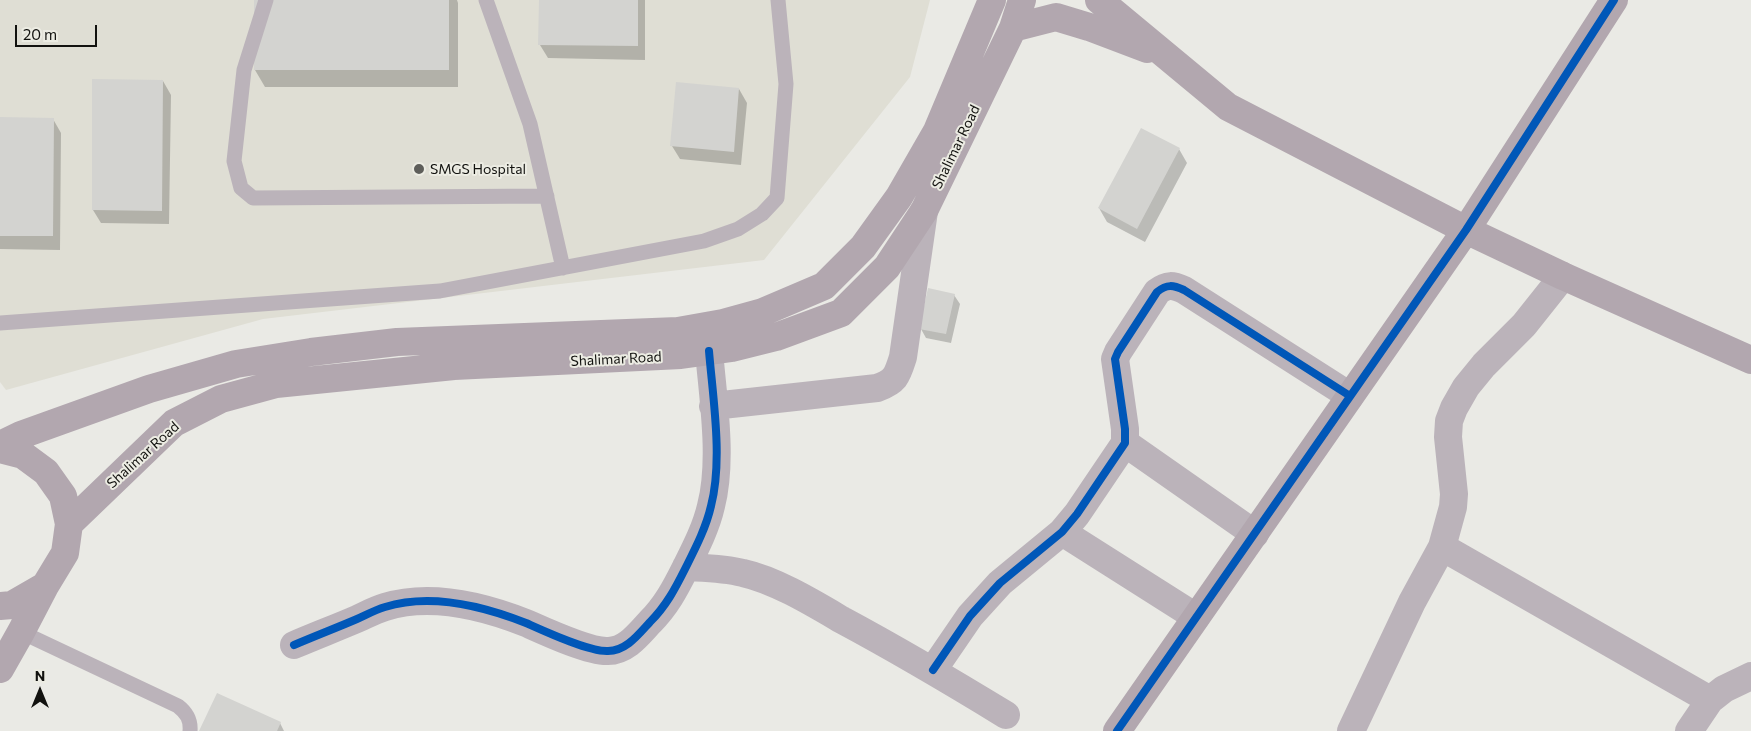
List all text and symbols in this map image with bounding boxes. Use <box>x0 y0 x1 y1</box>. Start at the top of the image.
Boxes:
scale bar <box>18 15 100 47</box>
text: 20 m <box>23 25 57 43</box>
street label: Shalimar Road <box>928 102 984 192</box>
place label: SMGS Hospital <box>430 161 526 177</box>
marker: SMGS Hospital <box>412 162 426 176</box>
street label: Shalimar Road <box>570 348 662 370</box>
street label: Shalimar Road <box>103 418 183 492</box>
north arrow <box>15 666 65 716</box>
text: N <box>35 667 45 684</box>

